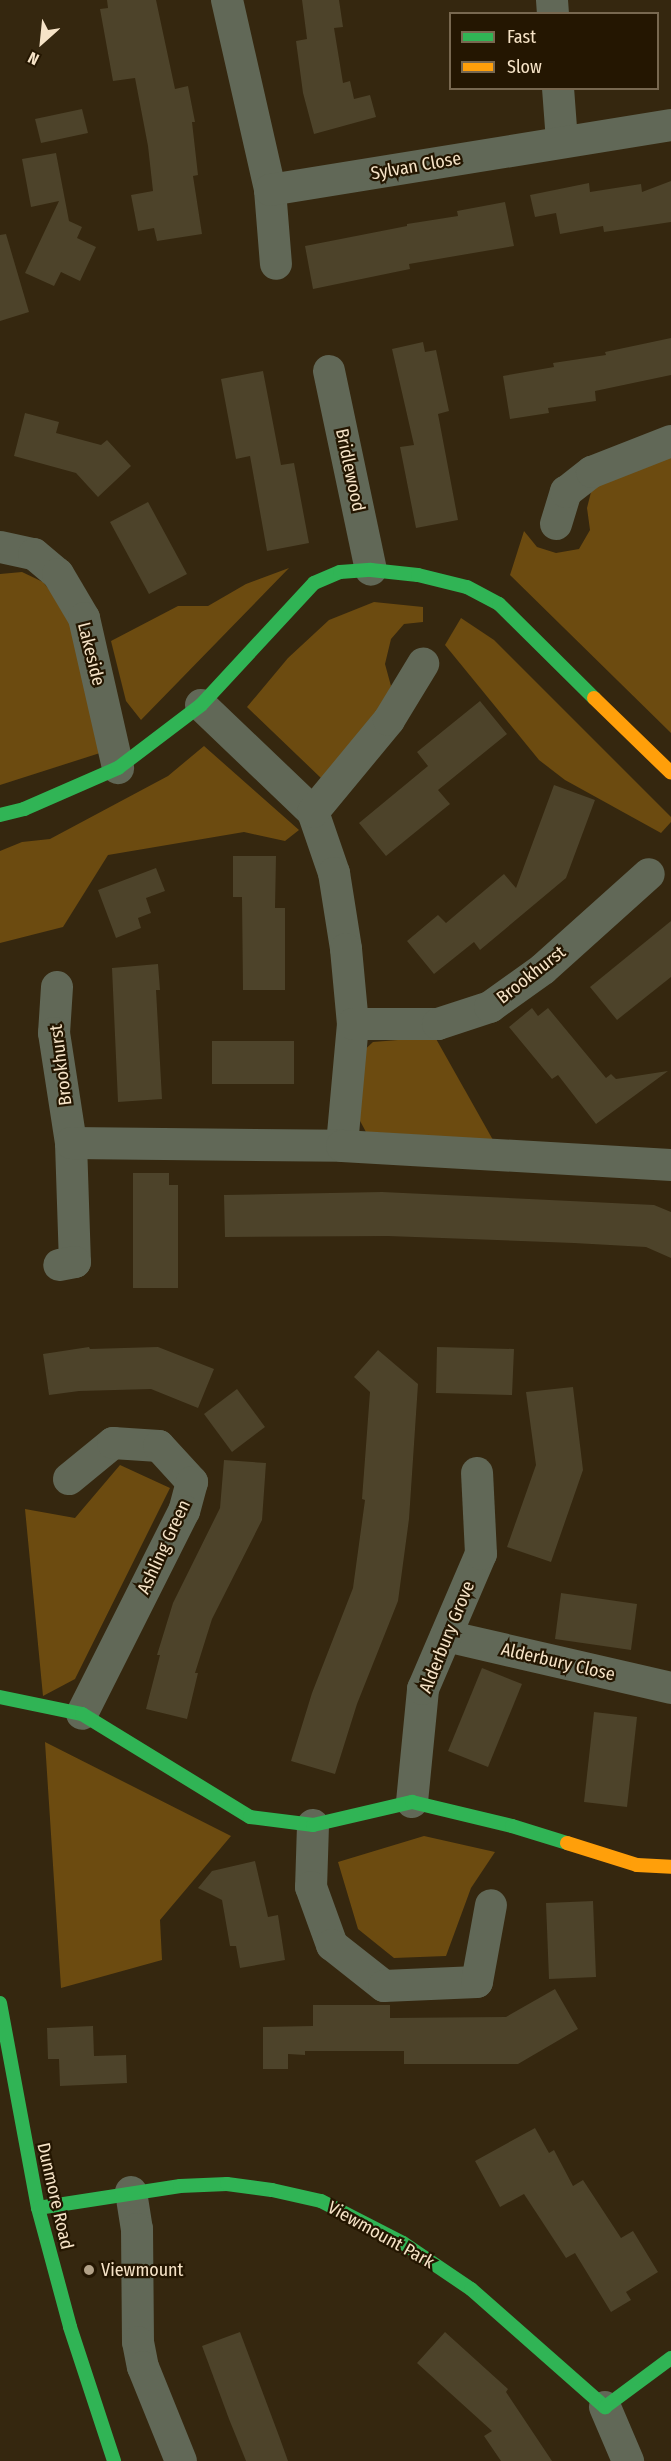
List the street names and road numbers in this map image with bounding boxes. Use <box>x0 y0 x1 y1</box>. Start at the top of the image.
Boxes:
street label: Sylvan Close <box>369 147 463 185</box>
street label: Bridlewood <box>331 427 369 513</box>
street label: Lakeside <box>73 620 109 688</box>
street label: Brookhurst <box>492 941 570 1009</box>
street label: Brookhurst <box>45 1023 77 1107</box>
street label: Ashling Green <box>133 1496 195 1598</box>
street label: Alderbury Grove <box>415 1578 479 1696</box>
street label: Alderbury Close <box>499 1638 617 1686</box>
street label: Dunmore Road <box>32 2141 78 2251</box>
street label: Viewmount Park <box>324 2197 438 2273</box>

